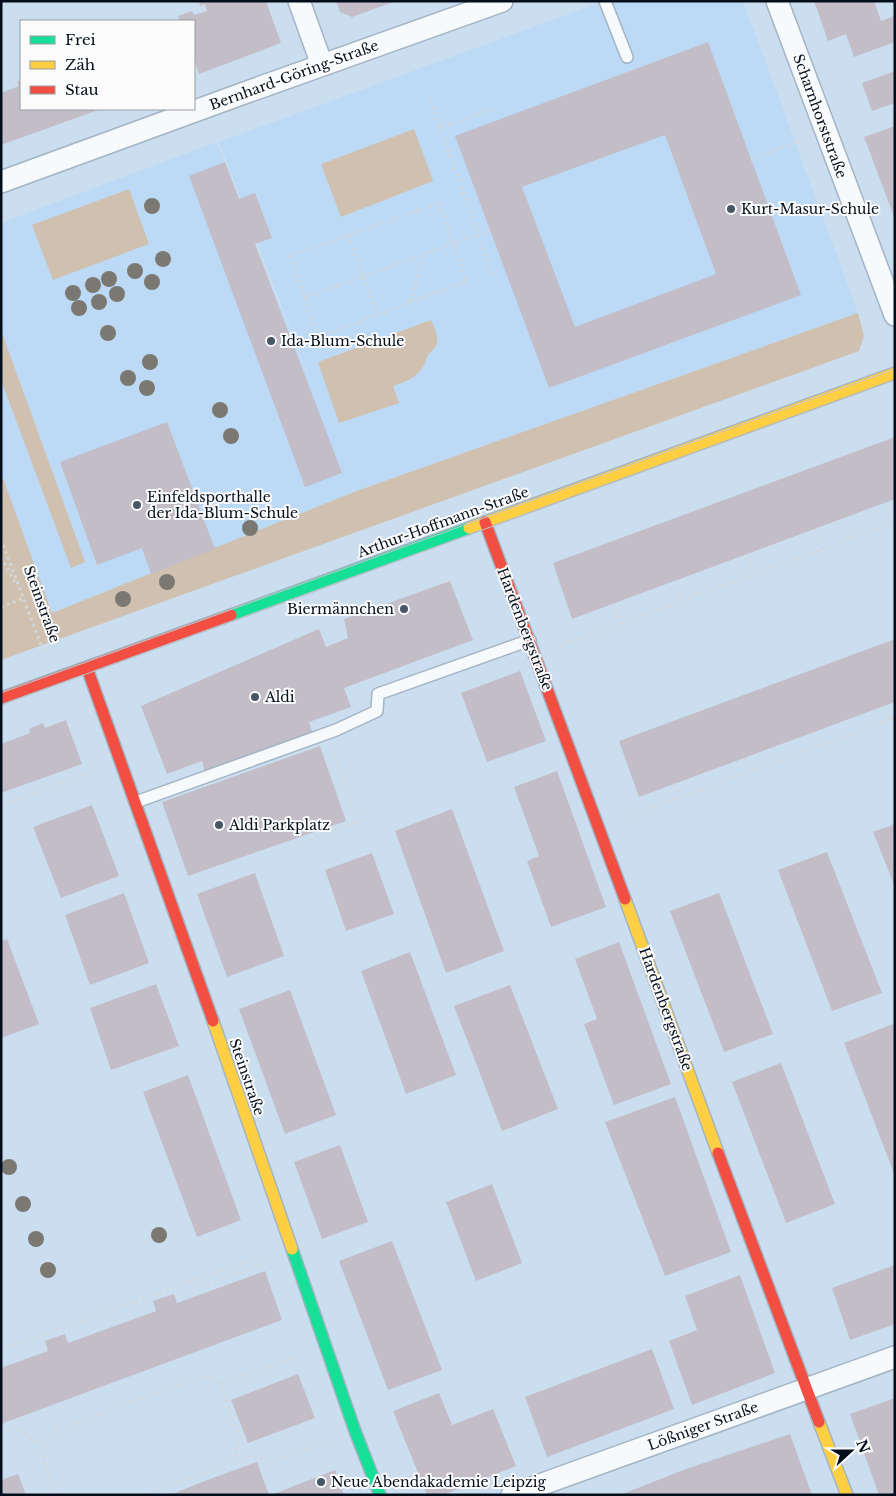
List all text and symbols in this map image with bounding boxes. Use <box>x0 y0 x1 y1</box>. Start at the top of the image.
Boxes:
legend <box>20 20 195 110</box>
text: Frei <box>65 30 96 49</box>
street label: Bernhard-Göring-Straße <box>207 36 381 114</box>
street label: Scharnhorststraße <box>789 51 851 181</box>
text: Zäh <box>65 55 95 74</box>
text: Stau <box>65 80 99 99</box>
place label: Kurt-Masur-Schule <box>741 200 879 218</box>
marker: Kurt-Masur-Schule <box>725 203 737 215</box>
place label: Ida-Blum-Schule <box>281 332 404 350</box>
marker: Ida-Blum-Schule <box>265 335 277 347</box>
street label: Arthur-Hoffmann-Straße <box>354 483 531 562</box>
place label: Einfeldsporthalle der Ida-Blum-Schule <box>147 488 298 522</box>
marker: Einfeldsporthalle der Ida-Blum-Schule <box>131 499 143 511</box>
street label: Steinstraße <box>20 563 64 645</box>
street label: Hardenbergstraße <box>493 565 557 693</box>
place label: Biermännchen <box>287 600 394 618</box>
marker: Biermännchen <box>398 603 410 615</box>
place label: Aldi <box>264 688 295 706</box>
marker: Aldi <box>249 691 261 703</box>
place label: Aldi Parkplatz <box>228 816 330 834</box>
marker: Aldi Parkplatz <box>213 819 225 831</box>
street label: Hardenbergstraße <box>635 945 697 1073</box>
street label: Steinstraße <box>225 1036 269 1118</box>
street label: Lößniger Straße <box>645 1398 761 1454</box>
north arrow <box>826 1426 876 1476</box>
text: N <box>852 1437 874 1456</box>
place label: Neue Abendakademie Leipzig <box>331 1473 547 1491</box>
marker: Neue Abendakademie Leipzig <box>315 1476 327 1488</box>

